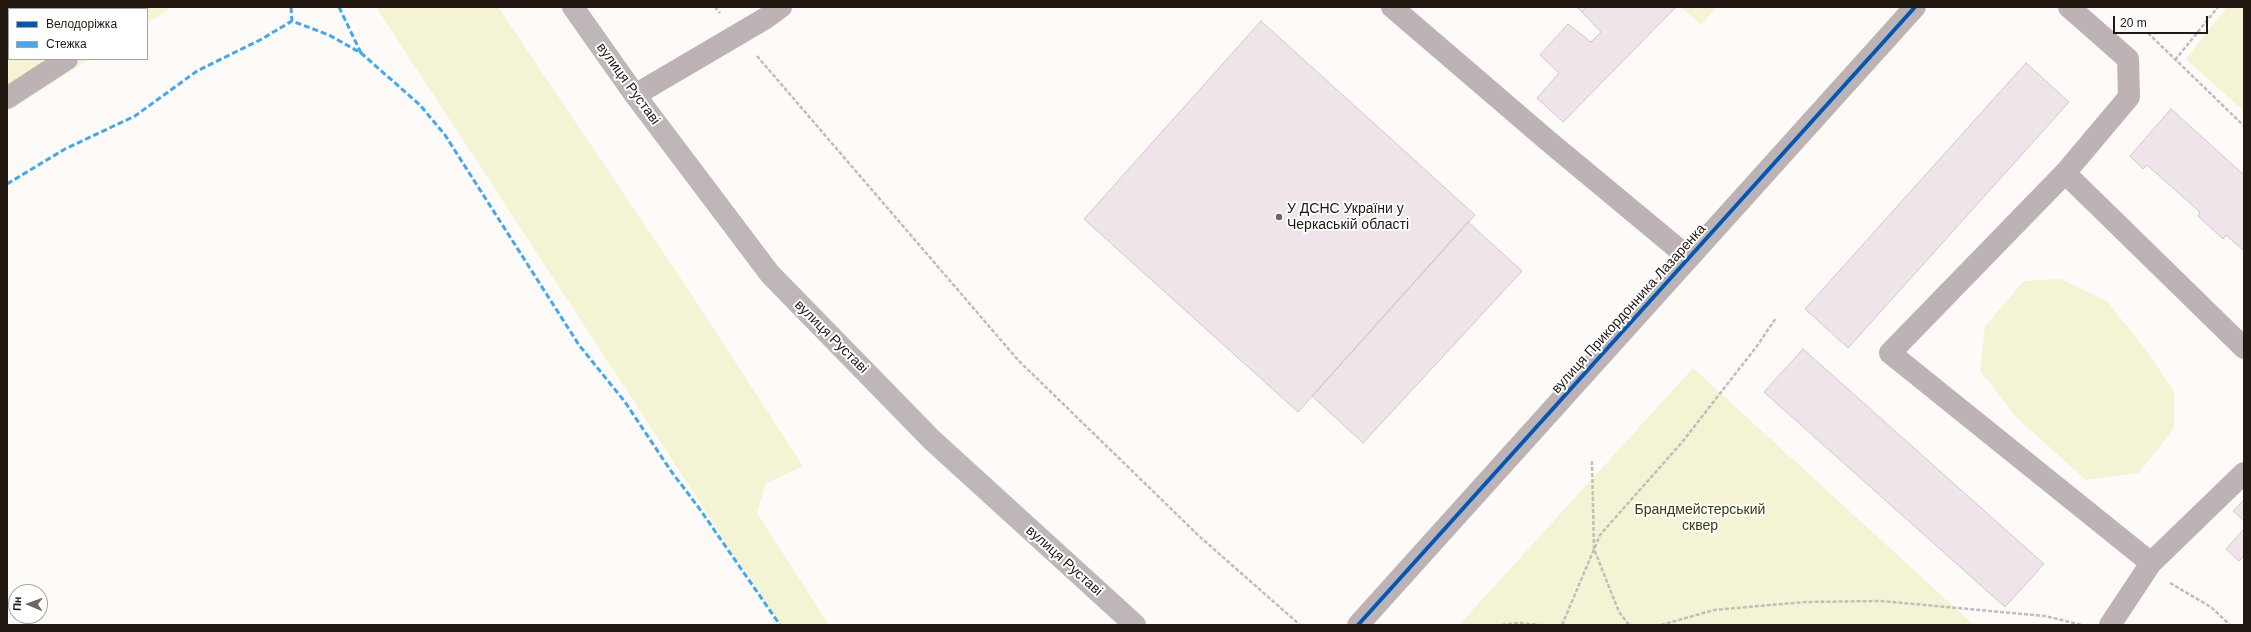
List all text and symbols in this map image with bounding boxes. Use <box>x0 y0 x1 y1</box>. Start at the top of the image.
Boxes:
legend <box>8 8 148 60</box>
scale bar <box>2115 8 2210 34</box>
text: 20 m <box>2120 16 2147 30</box>
text: Велодоріжка <box>46 17 117 31</box>
text: Стежка <box>46 37 87 51</box>
street label: вулиця Руставі <box>593 40 663 128</box>
place label: У ДСНС України у Черкаській області <box>1287 201 1409 234</box>
marker: У ДСНС України у Черкаській області <box>1274 212 1284 222</box>
street label: вулиця Прикордонника Лазаренка <box>1548 221 1710 397</box>
street label: вулиця Руставі <box>791 297 871 377</box>
park label: Брандмейстерський сквер <box>1635 502 1765 534</box>
street label: вулиця Руставі <box>1022 522 1106 600</box>
north arrow <box>8 584 48 624</box>
text: Пн <box>11 596 23 611</box>

